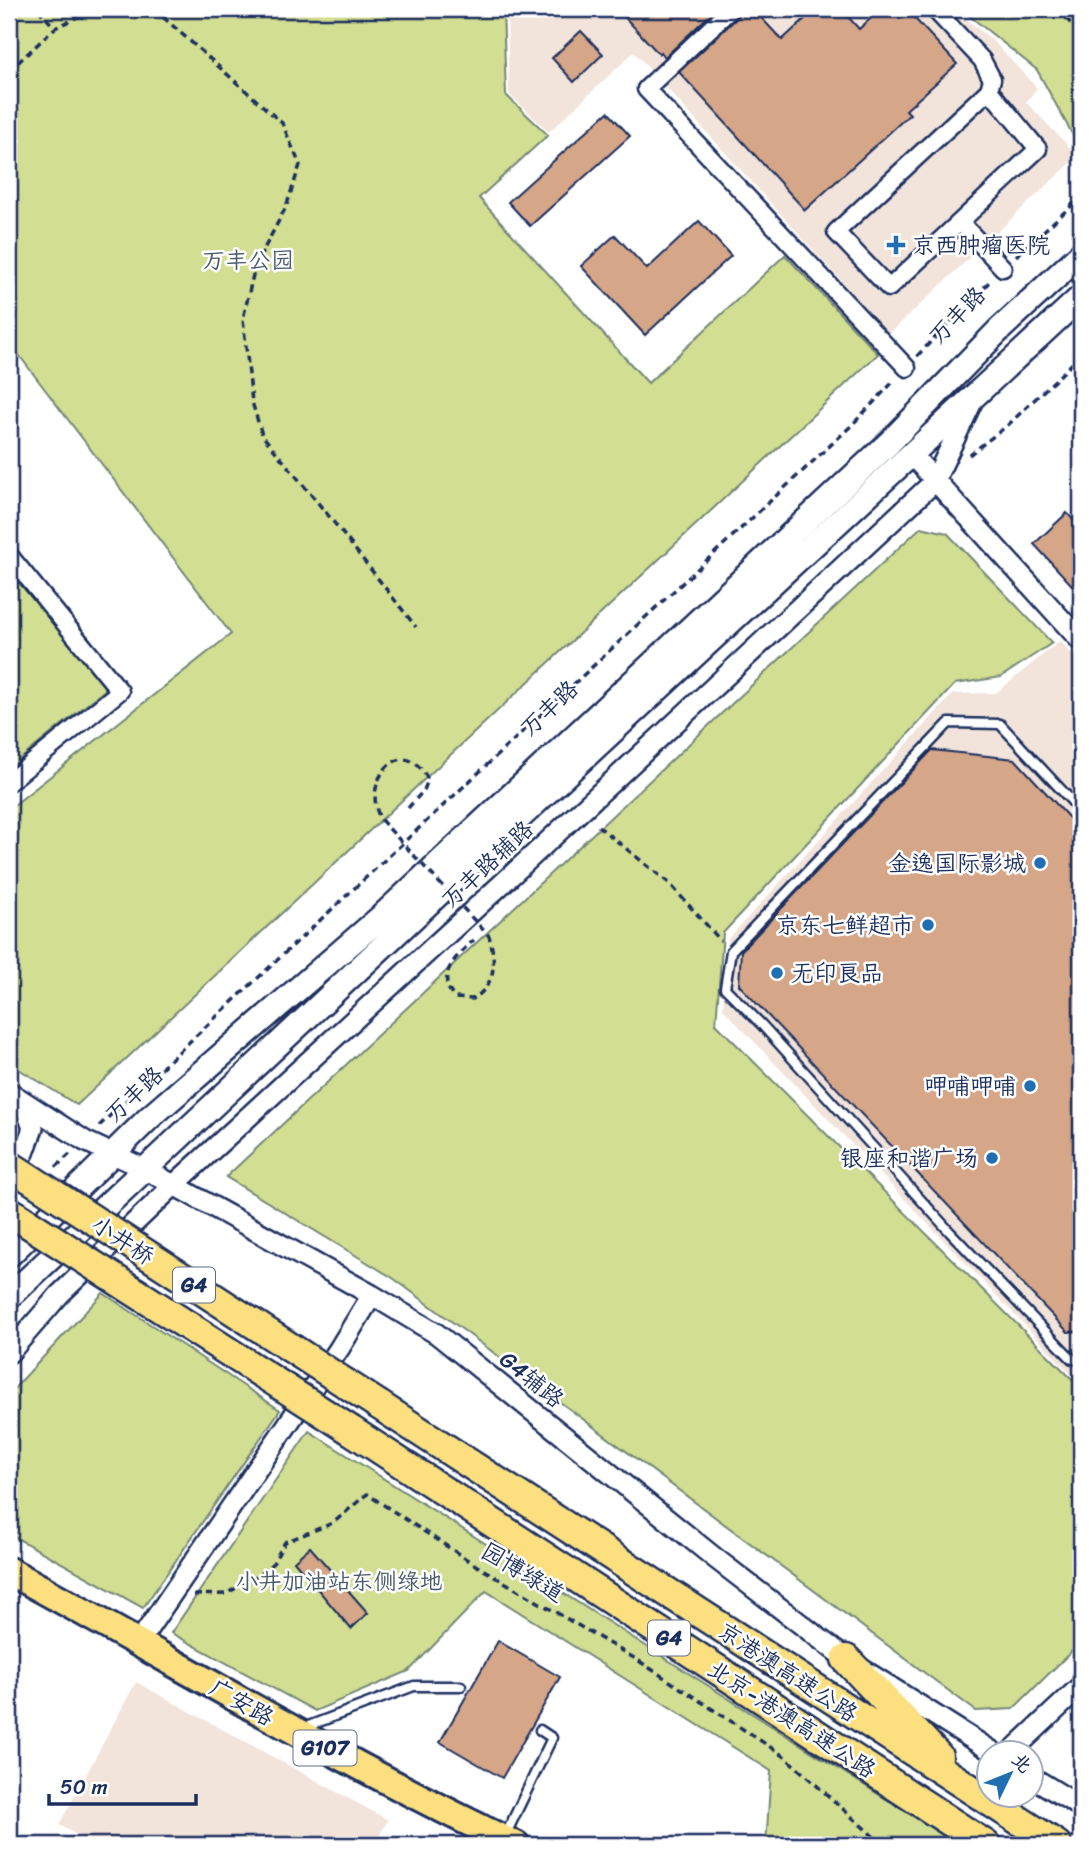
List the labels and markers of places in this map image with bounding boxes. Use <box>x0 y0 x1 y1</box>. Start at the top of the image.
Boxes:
place label: 京西肿瘤医院 <box>912 225 1050 266</box>
marker: 京西肿瘤医院 <box>886 235 906 255</box>
place label: 金逸国际影城 <box>888 843 1026 884</box>
marker: 金逸国际影城 <box>1032 855 1048 871</box>
place label: 京东七鲜超市 <box>776 905 914 946</box>
marker: 京东七鲜超市 <box>920 917 936 933</box>
place label: 无印良品 <box>791 953 883 994</box>
marker: 无印良品 <box>769 965 785 981</box>
place label: 呷哺呷哺 <box>924 1066 1016 1107</box>
marker: 呷哺呷哺 <box>1022 1078 1038 1094</box>
place label: 银座和谐广场 <box>840 1138 978 1179</box>
marker: 银座和谐广场 <box>984 1150 1000 1166</box>

